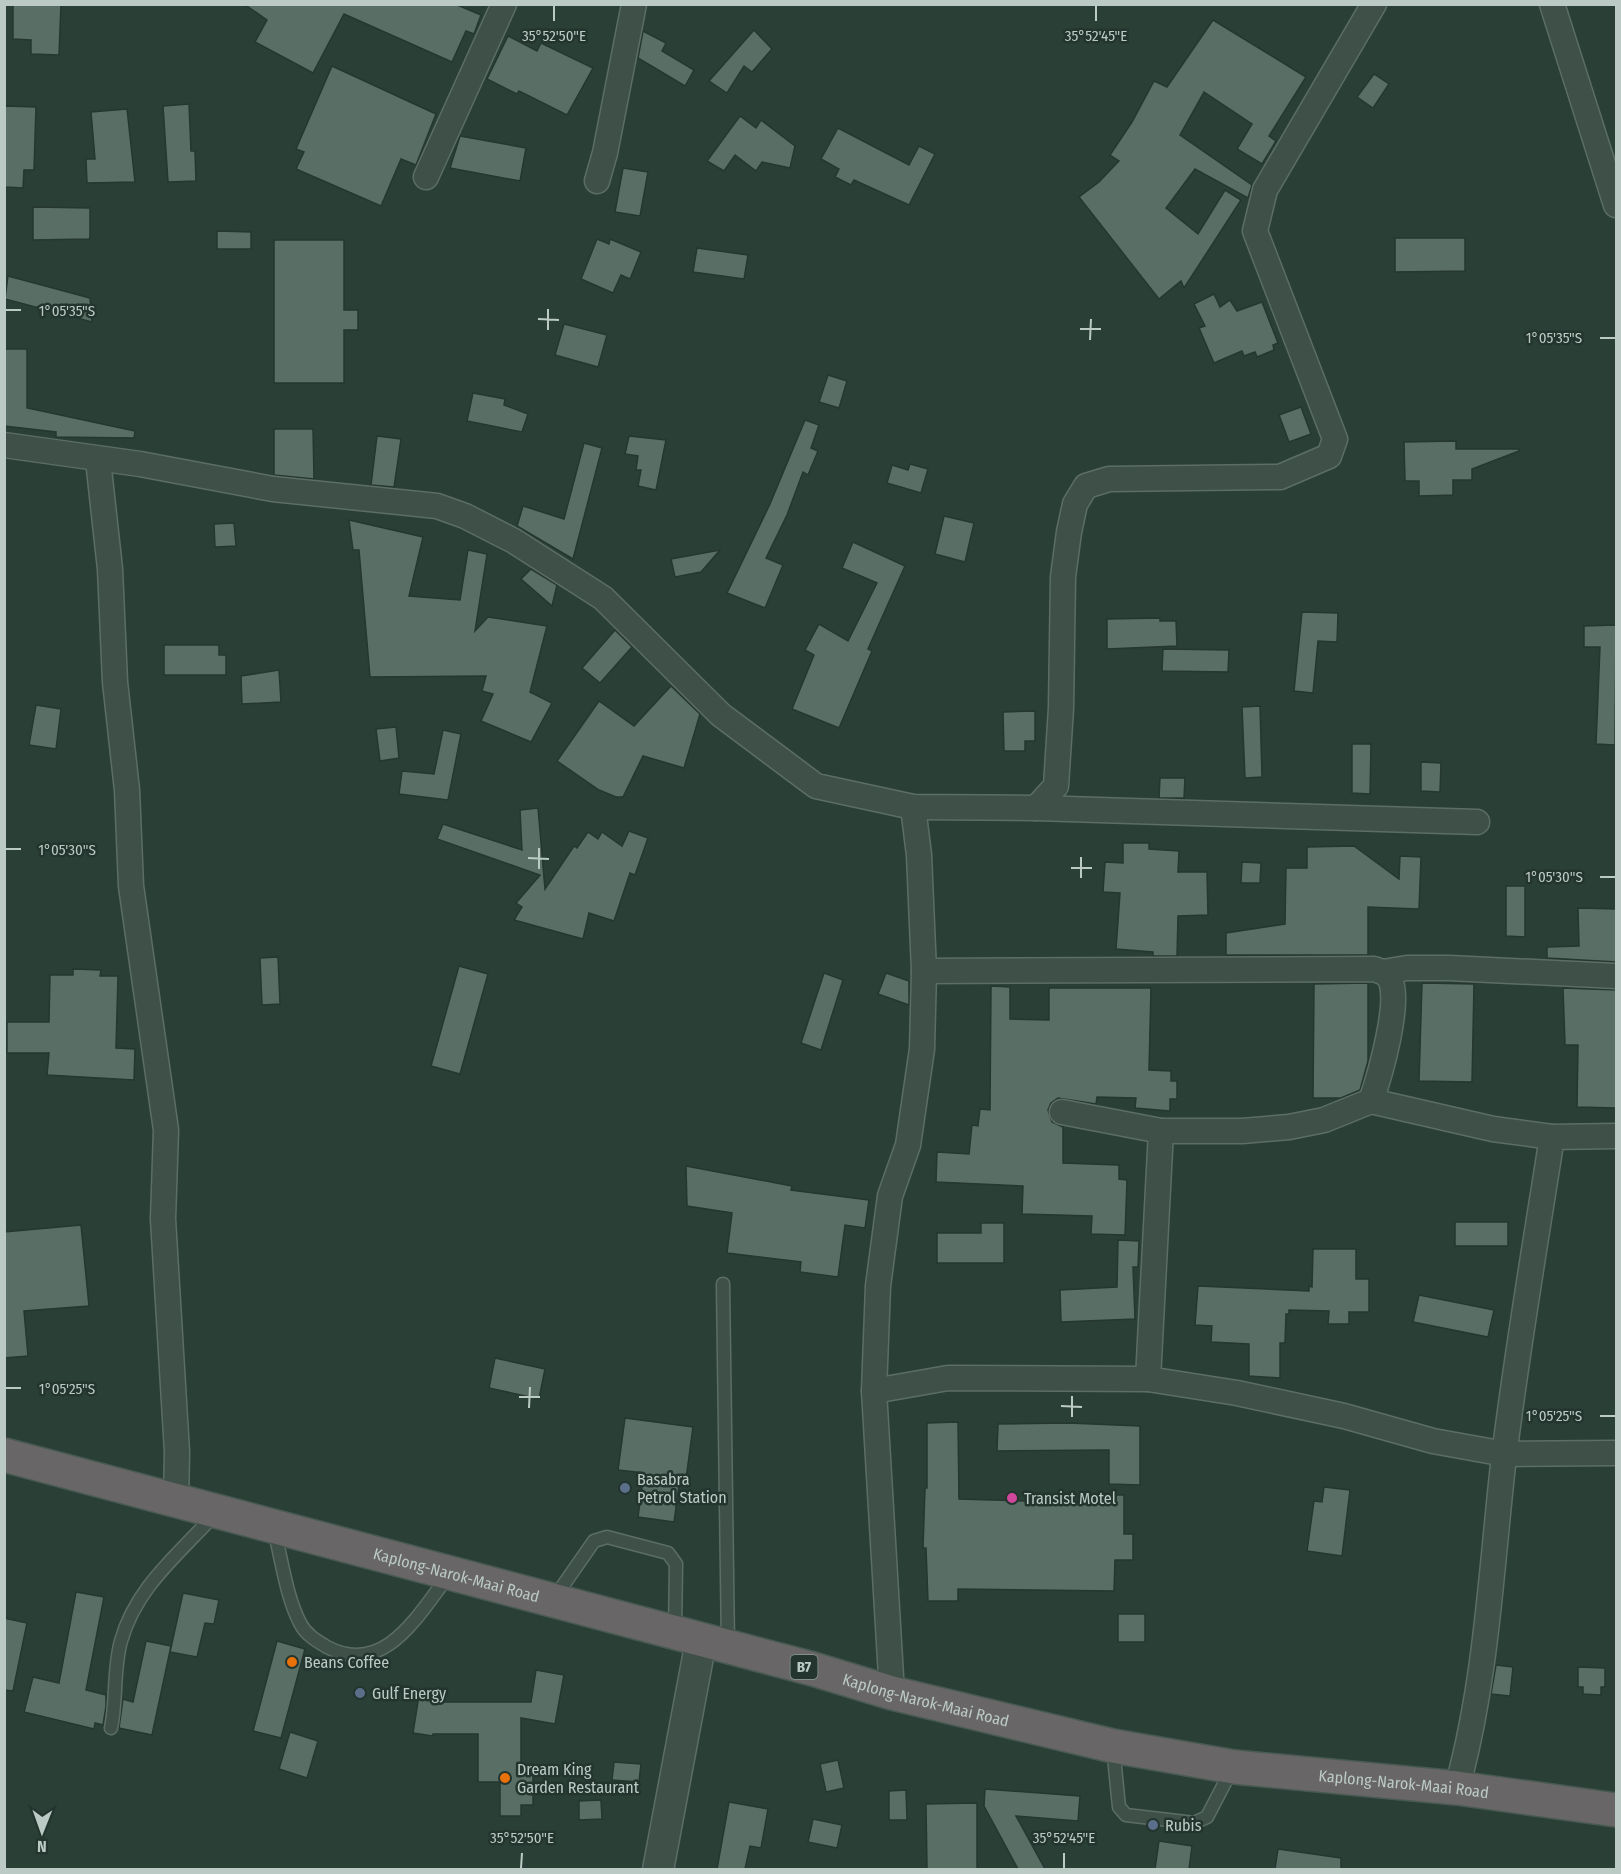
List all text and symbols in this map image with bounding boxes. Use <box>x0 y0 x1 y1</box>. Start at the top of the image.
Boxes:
text: 35°52'50"E <box>522 27 586 45</box>
text: 35°52'45"E <box>1065 27 1127 45</box>
text: 1°05'35"S <box>39 302 95 320</box>
text: 1°05'35"S <box>1526 329 1582 347</box>
text: 1°05'30"S <box>38 841 96 859</box>
text: 1°05'30"S <box>1525 868 1583 886</box>
text: 1°05'25"S <box>39 1380 95 1398</box>
text: 1°05'25"S <box>1526 1407 1582 1425</box>
place label: Basabra Petrol Station <box>637 1470 727 1507</box>
marker: Basabra Petrol Station <box>618 1481 632 1495</box>
place label: Transist Motel <box>1024 1489 1116 1508</box>
marker: Transist Motel <box>1005 1491 1019 1505</box>
street label: Kaplong-Narok-Maai Road <box>371 1544 542 1606</box>
place label: Beans Coffee <box>304 1653 389 1672</box>
marker: Beans Coffee <box>285 1655 299 1669</box>
road number: B7 <box>790 1655 818 1679</box>
street label: Kaplong-Narok-Maai Road <box>841 1669 1011 1730</box>
place label: Gulf Energy <box>372 1684 447 1703</box>
marker: Gulf Energy <box>353 1686 367 1700</box>
place label: Dream King Garden Restaurant <box>517 1760 640 1797</box>
street label: Kaplong-Narok-Maai Road <box>1318 1766 1490 1802</box>
marker: Dream King Garden Restaurant <box>498 1771 512 1785</box>
north arrow <box>12 1802 72 1862</box>
place label: Rubis <box>1165 1816 1202 1835</box>
marker: Rubis <box>1146 1818 1160 1832</box>
text: 35°52'50"E <box>490 1829 554 1847</box>
text: 35°52'45"E <box>1033 1829 1095 1847</box>
text: N <box>37 1837 47 1856</box>

